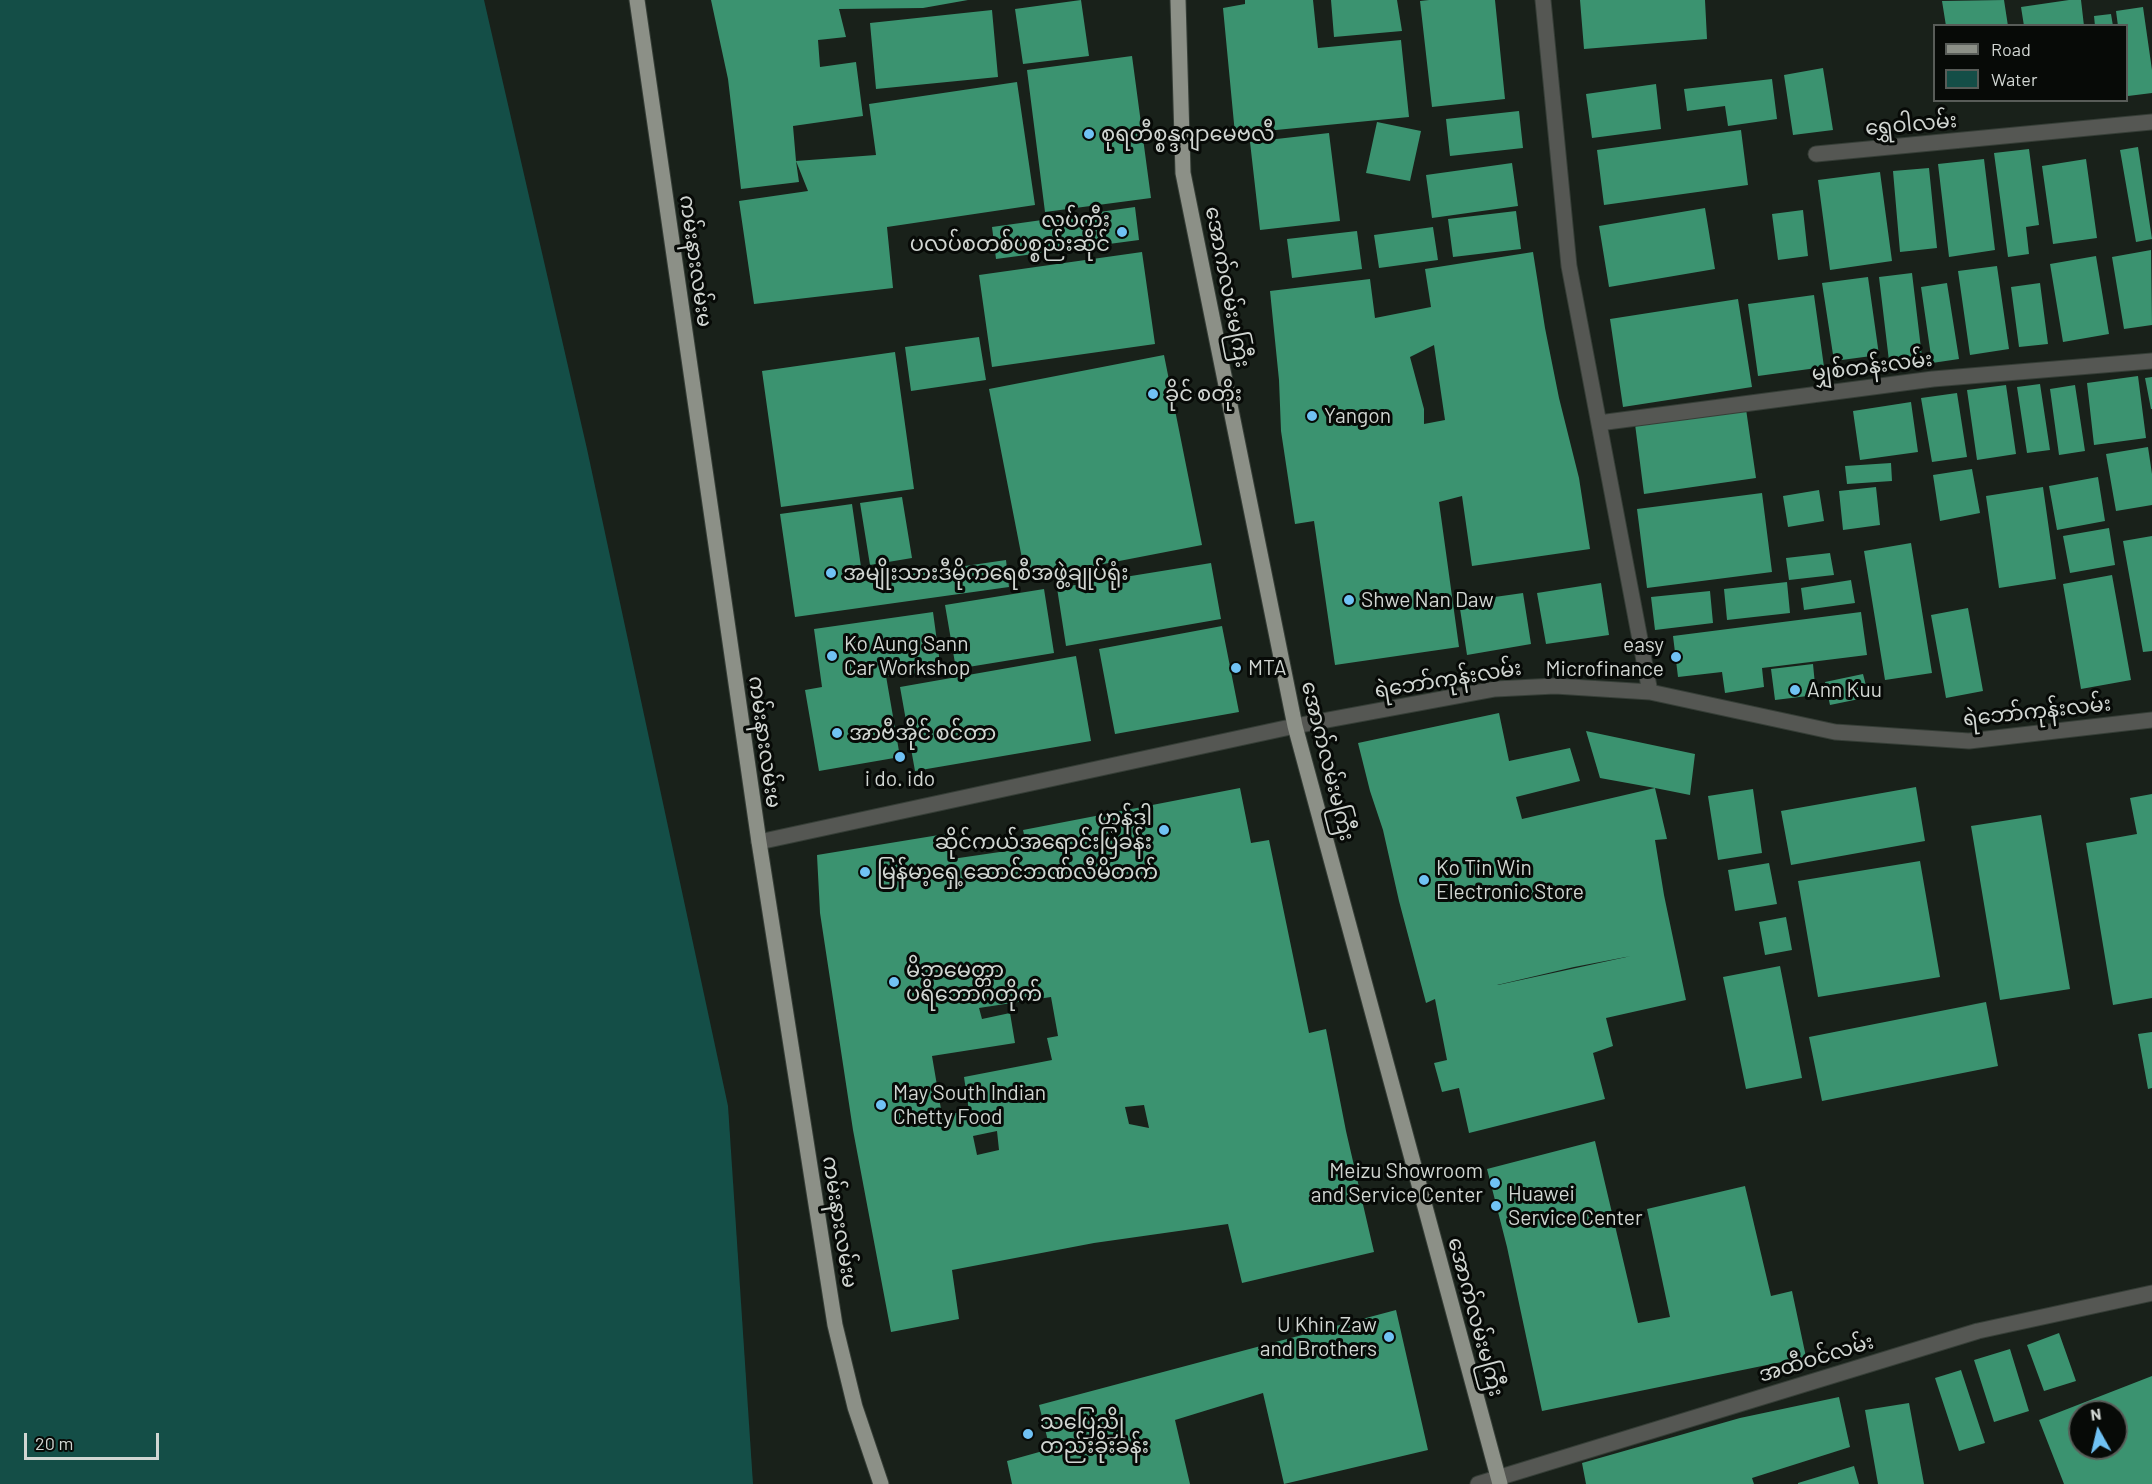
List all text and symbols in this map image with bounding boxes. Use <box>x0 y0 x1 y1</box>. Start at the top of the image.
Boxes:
legend <box>1933 24 2128 102</box>
text: Road <box>1991 38 2031 60</box>
text: Water <box>1991 68 2038 90</box>
street label: ရွှေဝါလမ်း <box>1864 107 1958 141</box>
place label: စုရတီစ္စန္ဒဂျာမေဗလီ <box>1101 121 1275 147</box>
marker: စုရတီစ္စန္ဒဂျာမေဗလီ <box>1082 127 1096 141</box>
street label: ကမ်းနားလမ်းမ <box>674 193 718 329</box>
street label: အောက်လမ်းမကြီး <box>1200 204 1256 370</box>
place label: လပ်ကီး ပလပ်စတစ်ပစ္စည်းဆိုင် <box>910 207 1110 257</box>
marker: လပ်ကီး ပလပ်စတစ်ပစ္စည်းဆိုင် <box>1115 225 1129 239</box>
street label: မျှစ်တန်းလမ်း <box>1810 346 1934 386</box>
place label: ခိုင် စတိုး <box>1165 381 1242 407</box>
marker: ခိုင် စတိုး <box>1146 387 1160 401</box>
place label: Yangon <box>1324 403 1391 429</box>
marker: Yangon <box>1305 409 1319 423</box>
place label: အမျိုးသားဒီမိုကရေစီအဖွဲ့ချုပ်ရုံး <box>843 560 1128 586</box>
marker: အမျိုးသားဒီမိုကရေစီအဖွဲ့ချုပ်ရုံး <box>824 566 838 580</box>
place label: Shwe Nan Daw <box>1361 587 1494 613</box>
marker: Shwe Nan Daw <box>1342 593 1356 607</box>
place label: Ko Aung Sann Car Workshop <box>844 631 970 681</box>
place label: easy Microfinance <box>1546 632 1664 682</box>
marker: Ko Aung Sann Car Workshop <box>825 649 839 663</box>
marker: easy Microfinance <box>1669 650 1683 664</box>
place label: MTA <box>1248 655 1287 681</box>
street label: ရဲဘော်ကုန်းလမ်း <box>1373 655 1523 703</box>
marker: MTA <box>1229 661 1243 675</box>
street label: ကမ်းနားလမ်းမ <box>743 674 787 810</box>
place label: Ann Kuu <box>1807 677 1882 703</box>
street label: အောက်လမ်းမကြီး <box>1296 679 1360 843</box>
marker: Ann Kuu <box>1788 683 1802 697</box>
street label: ရဲဘော်ကုန်းလမ်း <box>1962 691 2112 731</box>
place label: အာဗီအိုင် စင်တာ <box>849 720 996 746</box>
marker: အာဗီအိုင် စင်တာ <box>830 726 844 740</box>
marker: i do. ido <box>893 750 907 764</box>
place label: i do. ido <box>865 766 935 792</box>
place label: ဟွန်ဒါ ဆိုင်ကယ်အရောင်းပြခန်း <box>935 805 1152 855</box>
marker: ဟွန်ဒါ ဆိုင်ကယ်အရောင်းပြခန်း <box>1157 823 1171 837</box>
place label: Ko Tin Win Electronic Store <box>1436 855 1584 905</box>
place label: မြန်မာ့ရှေ့ဆောင်ဘဏ်လီမိတက် <box>877 859 1158 885</box>
marker: မြန်မာ့ရှေ့ဆောင်ဘဏ်လီမိတက် <box>858 865 872 879</box>
marker: Ko Tin Win Electronic Store <box>1417 873 1431 887</box>
place label: မိဘမေတ္တာ ပရိဘောဂတိုက် <box>906 957 1042 1007</box>
marker: မိဘမေတ္တာ ပရိဘောဂတိုက် <box>887 975 901 989</box>
place label: May South Indian Chetty Food <box>893 1080 1046 1130</box>
marker: May South Indian Chetty Food <box>874 1098 888 1112</box>
street label: ကမ်းနားလမ်းမ <box>817 1154 863 1290</box>
place label: Meizu Showroom and Service Center <box>1311 1158 1483 1208</box>
marker: Meizu Showroom and Service Center <box>1488 1176 1502 1190</box>
place label: Huawei Service Center <box>1508 1181 1643 1231</box>
marker: Huawei Service Center <box>1489 1199 1503 1213</box>
street label: အောက်လမ်းမကြီး <box>1443 1235 1509 1399</box>
place label: U Khin Zaw and Brothers <box>1260 1312 1377 1362</box>
street label: အထီဝင်လမ်း <box>1755 1329 1877 1387</box>
marker: U Khin Zaw and Brothers <box>1382 1330 1396 1344</box>
north arrow <box>2068 1400 2128 1460</box>
text: N <box>2089 1404 2102 1424</box>
place label: သပြေညို တည်းခိုးခန်း <box>1040 1409 1149 1459</box>
scale bar <box>27 1421 162 1459</box>
marker: သပြေညို တည်းခိုးခန်း <box>1021 1427 1035 1441</box>
text: 20 m <box>35 1432 73 1454</box>

